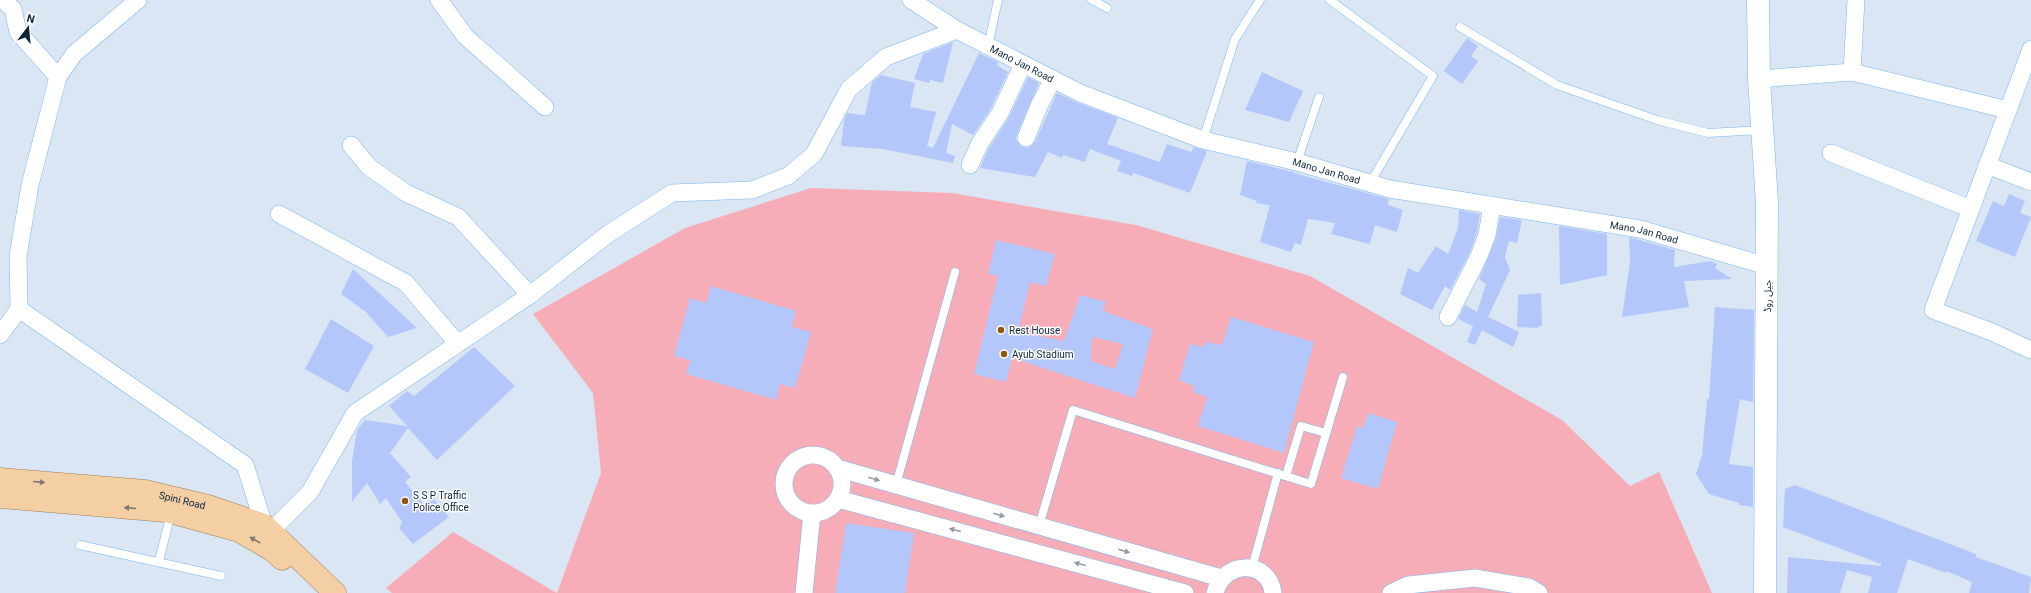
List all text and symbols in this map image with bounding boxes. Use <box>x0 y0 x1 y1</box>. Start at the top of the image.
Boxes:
north arrow <box>8 8 48 48</box>
text: N <box>25 12 36 26</box>
street label: Mano Jan Road <box>988 43 1055 85</box>
street label: Mano Jan Road <box>1291 156 1361 186</box>
street label: Mano Jan Road <box>1609 219 1679 246</box>
street label: جیل روڈ <box>1762 280 1774 312</box>
marker: Rest House <box>996 325 1006 335</box>
place label: Rest House <box>1009 325 1060 336</box>
marker: Ayub Stadium <box>999 349 1009 359</box>
place label: Ayub Stadium <box>1012 349 1074 360</box>
one-way arrow <box>869 476 881 482</box>
one-way arrow <box>33 479 45 485</box>
street label: Spini Road <box>158 490 207 511</box>
place label: S S P Traffic Police Office <box>413 490 469 513</box>
marker: S S P Traffic Police Office <box>400 496 410 506</box>
one-way arrow <box>124 504 136 511</box>
one-way arrow <box>994 512 1006 518</box>
one-way arrow <box>949 527 961 533</box>
one-way arrow <box>249 536 261 543</box>
one-way arrow <box>1119 548 1131 554</box>
one-way arrow <box>1074 561 1086 567</box>

